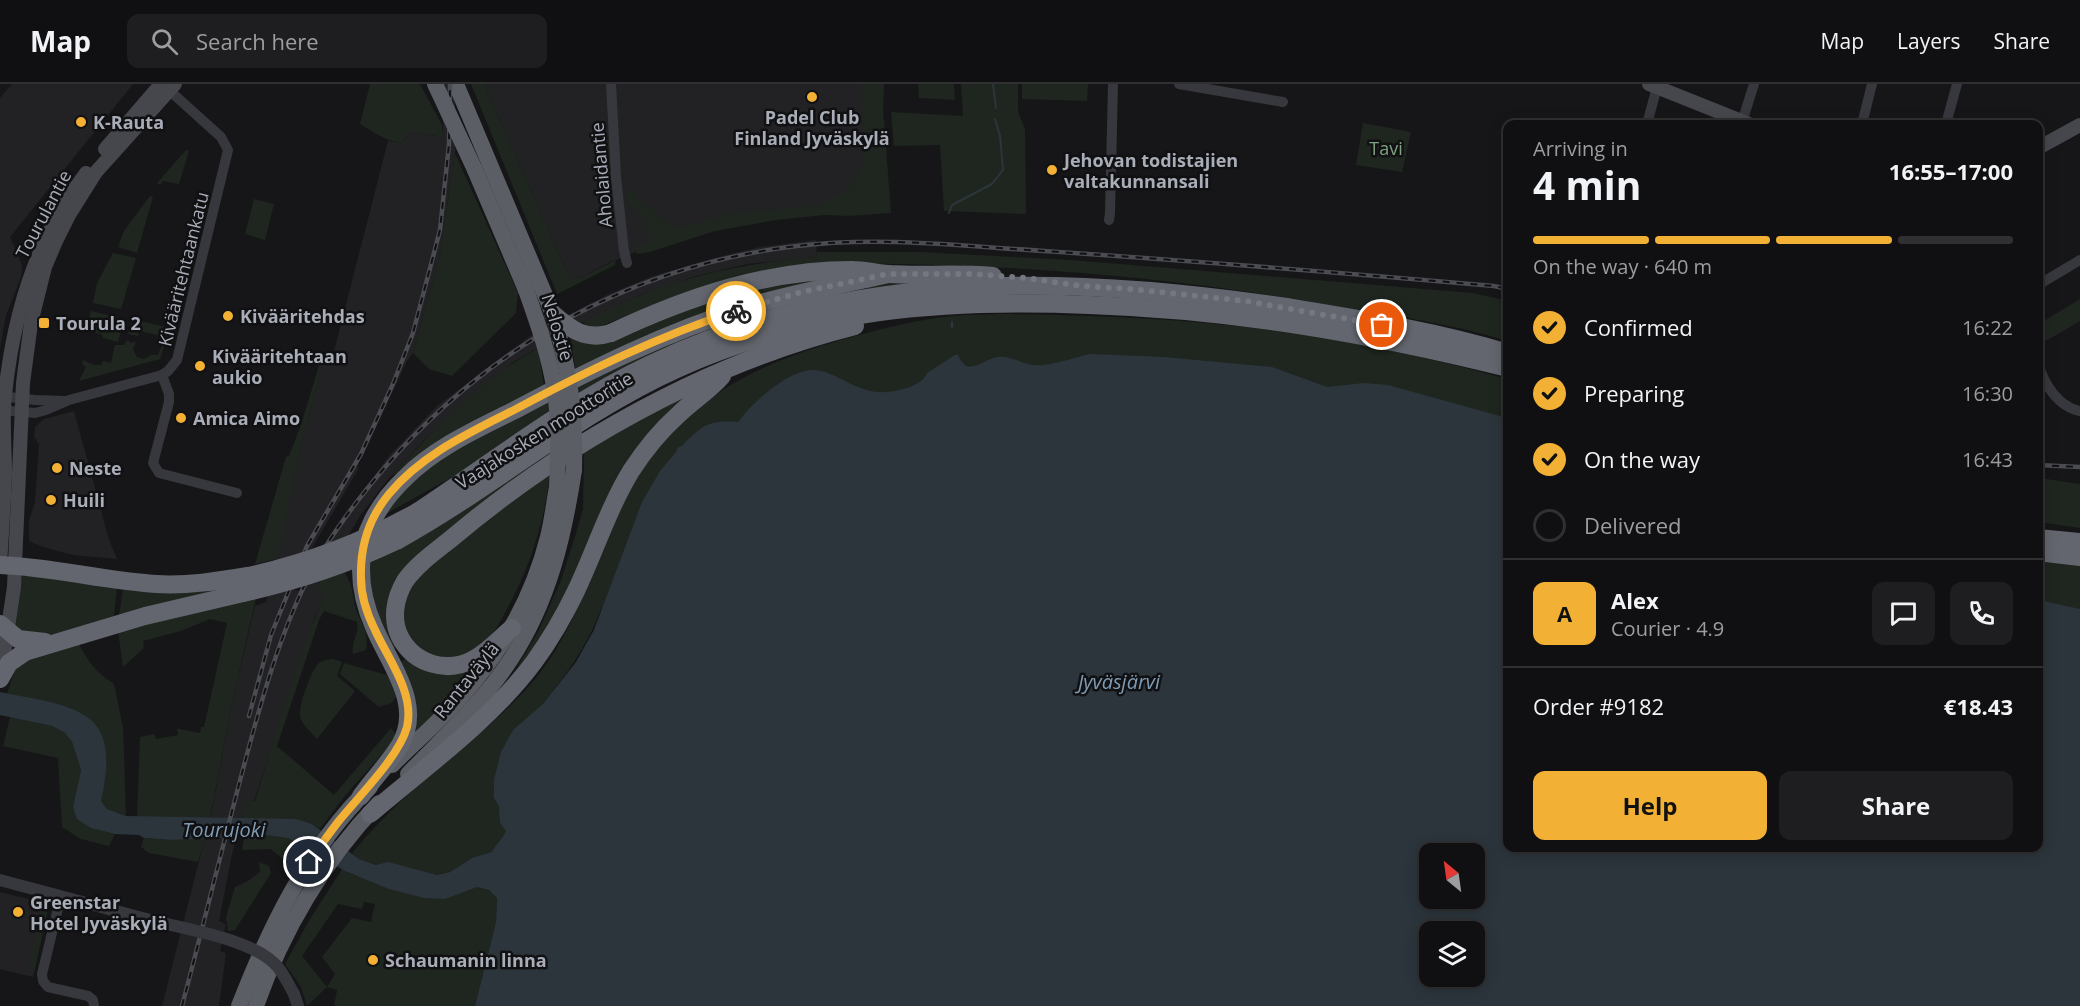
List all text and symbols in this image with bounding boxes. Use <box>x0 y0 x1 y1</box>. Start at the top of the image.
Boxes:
search box <box>127 14 547 68</box>
text: Map <box>30 22 91 60</box>
icon: search <box>148 25 181 58</box>
text: Search here <box>196 26 319 56</box>
text: Map <box>1821 27 1864 55</box>
text: Layers <box>1897 27 1961 55</box>
text: Share <box>1994 27 2050 55</box>
marker: Padel Club Finland Jyväskylä <box>805 90 819 104</box>
place label: Padel Club Finland Jyväskylä <box>734 105 890 150</box>
place label: K-Rauta <box>93 110 164 134</box>
marker: K-Rauta <box>74 115 88 129</box>
street label: Aholaidantie <box>584 121 618 229</box>
text: Arriving in <box>1533 135 1628 162</box>
park label: Tavi <box>1369 136 1403 160</box>
place label: Jehovan todistajien valtakunnansali <box>1062 148 1238 193</box>
text: 16:55–17:00 <box>1889 156 2013 186</box>
text: 4 min <box>1533 158 1641 211</box>
marker: Jehovan todistajien valtakunnansali <box>1045 163 1059 177</box>
street label: Tourulantie <box>10 166 76 262</box>
street label: Kivääritehtaankatu <box>152 189 214 349</box>
text: On the way · 640 m <box>1533 253 1712 280</box>
courier <box>706 281 766 341</box>
street label: Nelostie <box>536 291 580 363</box>
icon: bike <box>720 295 753 328</box>
pin <box>1356 299 1407 350</box>
place label: Kivääritehdas <box>240 304 365 328</box>
icon: bag <box>1365 308 1398 341</box>
marker: Kivääritehdas <box>221 309 235 323</box>
place label: Tourula 2 <box>56 311 141 335</box>
icon: check <box>1533 311 1566 344</box>
text: Confirmed <box>1584 312 1693 342</box>
text: 16:22 <box>1962 314 2013 341</box>
marker: Tourula 2 <box>37 316 51 330</box>
place label: Kivääritehtaan aukio <box>212 344 347 389</box>
marker: Kivääritehtaan aukio <box>193 359 207 373</box>
street label: Vaajakosken moottoritie <box>451 366 637 494</box>
icon: check <box>1533 377 1566 410</box>
text: Preparing <box>1584 378 1684 408</box>
text: 16:30 <box>1962 380 2013 407</box>
place label: Amica Aimo <box>193 406 300 430</box>
marker: Amica Aimo <box>174 411 188 425</box>
icon: check <box>1533 443 1566 476</box>
text: On the way <box>1584 444 1700 474</box>
text: 16:43 <box>1962 446 2013 473</box>
place label: Neste <box>69 456 122 480</box>
marker: Neste <box>50 461 64 475</box>
place label: Huili <box>63 488 105 512</box>
marker: Huili <box>44 493 58 507</box>
text: Delivered <box>1584 510 1682 540</box>
button: chat <box>1872 582 1935 645</box>
button: phone <box>1950 582 2013 645</box>
text: Alex <box>1611 585 1659 615</box>
text: A <box>1557 598 1572 628</box>
text: Courier · 4.9 <box>1611 615 1724 642</box>
street label: Rantaväylä <box>428 637 504 723</box>
water label: Jyväsjärvi <box>1074 668 1161 695</box>
text: Order #9182 <box>1533 691 1664 721</box>
text: €18.43 <box>1944 691 2013 721</box>
button: Help <box>1533 771 1767 840</box>
button: Share <box>1779 771 2013 840</box>
water label: Tourujoki <box>182 816 267 843</box>
pin <box>283 836 334 887</box>
north arrow <box>1419 843 1485 909</box>
map controls <box>1419 843 1485 987</box>
icon: home <box>292 845 325 878</box>
place label: Greenstar Hotel Jyväskylä <box>30 890 168 935</box>
marker: Greenstar Hotel Jyväskylä <box>11 905 25 919</box>
button: layers <box>1419 921 1485 987</box>
place label: Schaumanin linna <box>385 948 547 972</box>
marker: Schaumanin linna <box>366 953 380 967</box>

